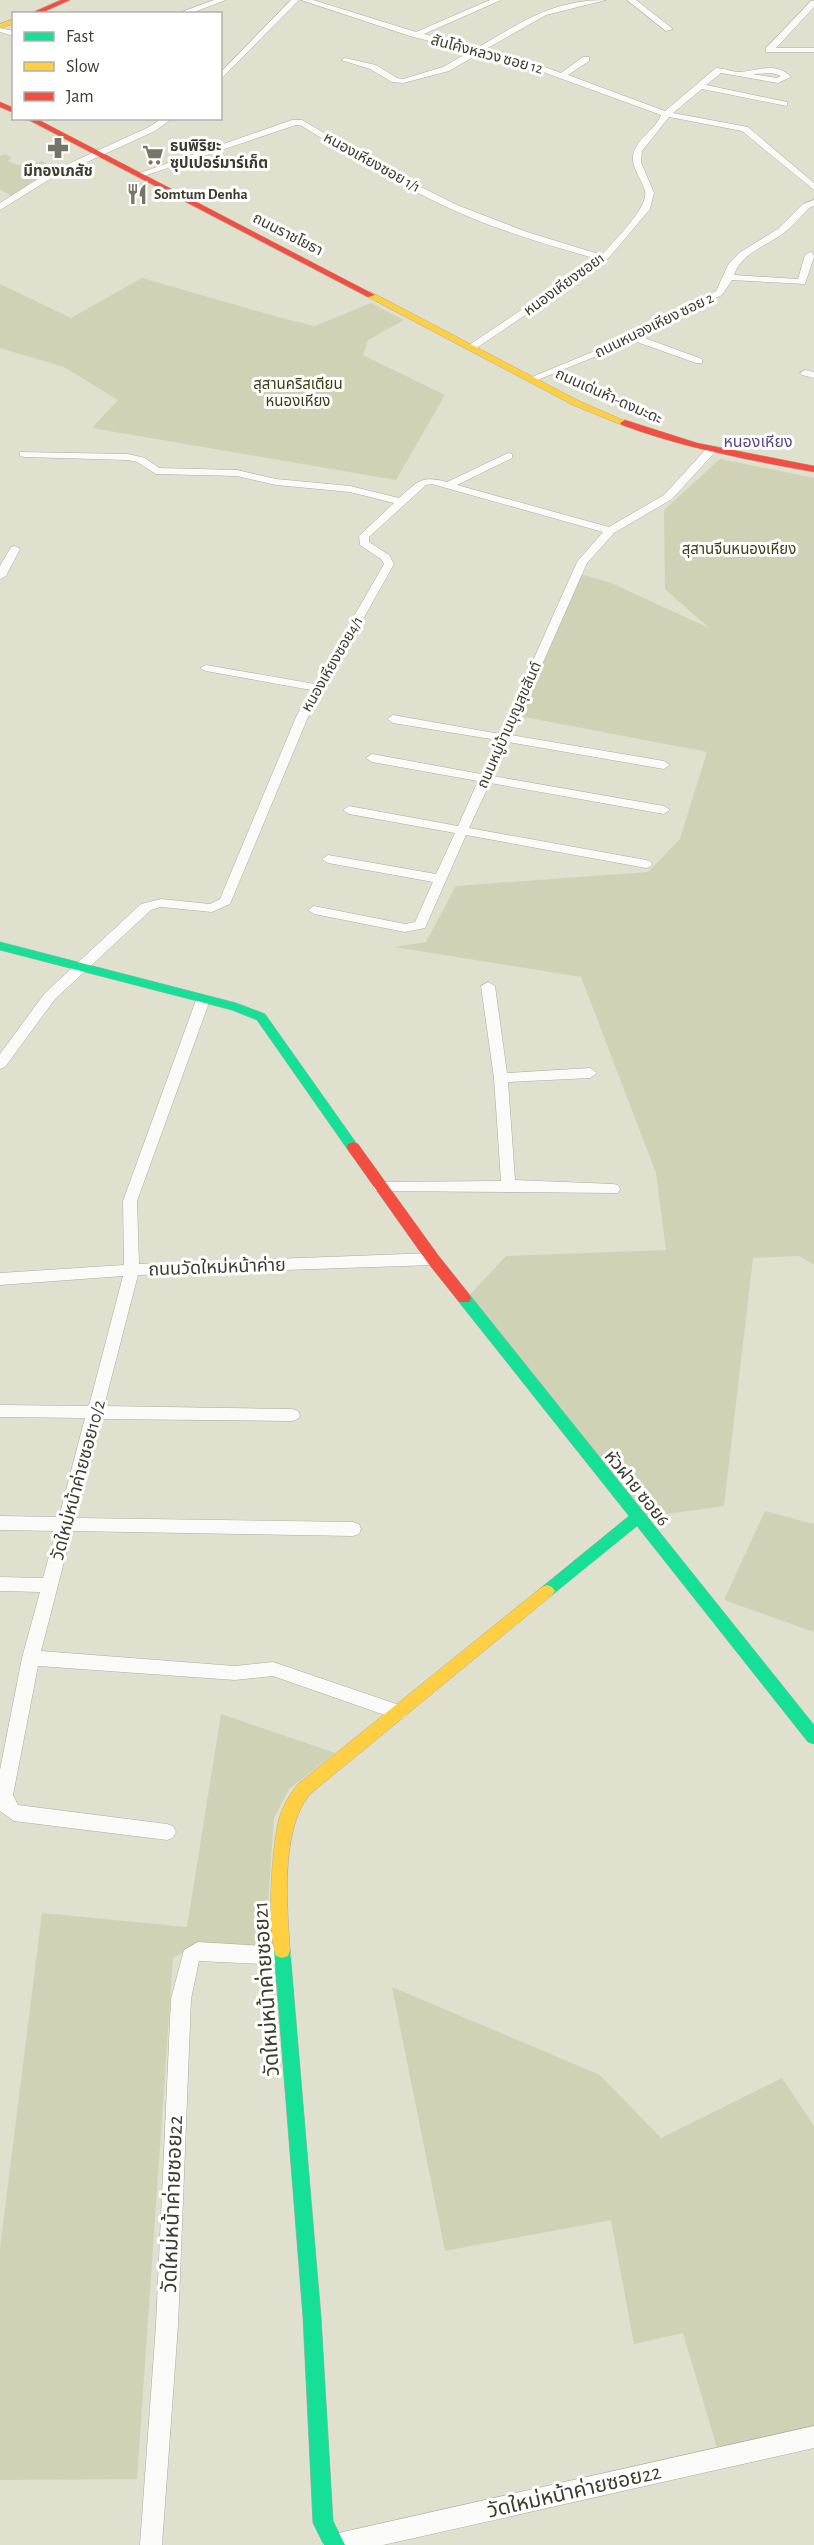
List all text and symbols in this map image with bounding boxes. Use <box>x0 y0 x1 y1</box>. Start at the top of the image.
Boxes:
legend <box>12 12 222 120</box>
text: Fast <box>66 28 94 46</box>
street label: สันโค้งหลวง ซอย 12 <box>429 31 545 77</box>
text: Slow <box>66 58 99 76</box>
text: Jam <box>66 88 94 106</box>
street label: หนองเหียงซอย 1/1 <box>321 129 423 195</box>
pharmacy icon: มีทองเภสัช <box>46 136 70 160</box>
place label: ธนพิริยะ ซุปเปอร์มาร์เก็ต <box>170 139 268 172</box>
supermarket icon: ธนพิริยะ ซุปเปอร์มาร์เก็ต <box>141 143 165 167</box>
place label: มีทองเภสัช <box>23 163 93 179</box>
restaurant icon: Somtum Denha <box>125 182 149 206</box>
place label: Somtum Denha <box>154 187 248 202</box>
street label: ถนนราชโยธา <box>250 210 326 258</box>
street label: หนองเหียงซอย1 <box>521 249 607 319</box>
street label: ถนนหนองเหียง ซอย 2 <box>592 289 716 361</box>
street label: ถนนเด่นห้า-ดงมะดะ <box>553 364 665 427</box>
park label: สุสานคริสเตียน หนองเหียง <box>253 376 343 409</box>
district label: หนองเหียง <box>723 434 793 450</box>
park label: สุสานจีนหนองเหียง <box>682 541 796 558</box>
street label: หนองเหียงซอย4/1 <box>298 613 366 715</box>
street label: ถนนหมู่บ้านบุญสุขสันต์ <box>473 659 545 791</box>
street label: ถนนวัดใหม่หน้าค่าย <box>148 1255 286 1279</box>
street label: วัดใหม่หน้าค่ายซอย10/2 <box>47 1398 109 1562</box>
street label: หัวฝาย ซอย6 <box>600 1447 673 1530</box>
street label: วัดใหม่หน้าค่ายซอย21 <box>248 1901 283 2077</box>
street label: วัดใหม่หน้าค่ายซอย22 <box>157 2115 186 2293</box>
street label: วัดใหม่หน้าค่ายซอย22 <box>485 2459 663 2522</box>

